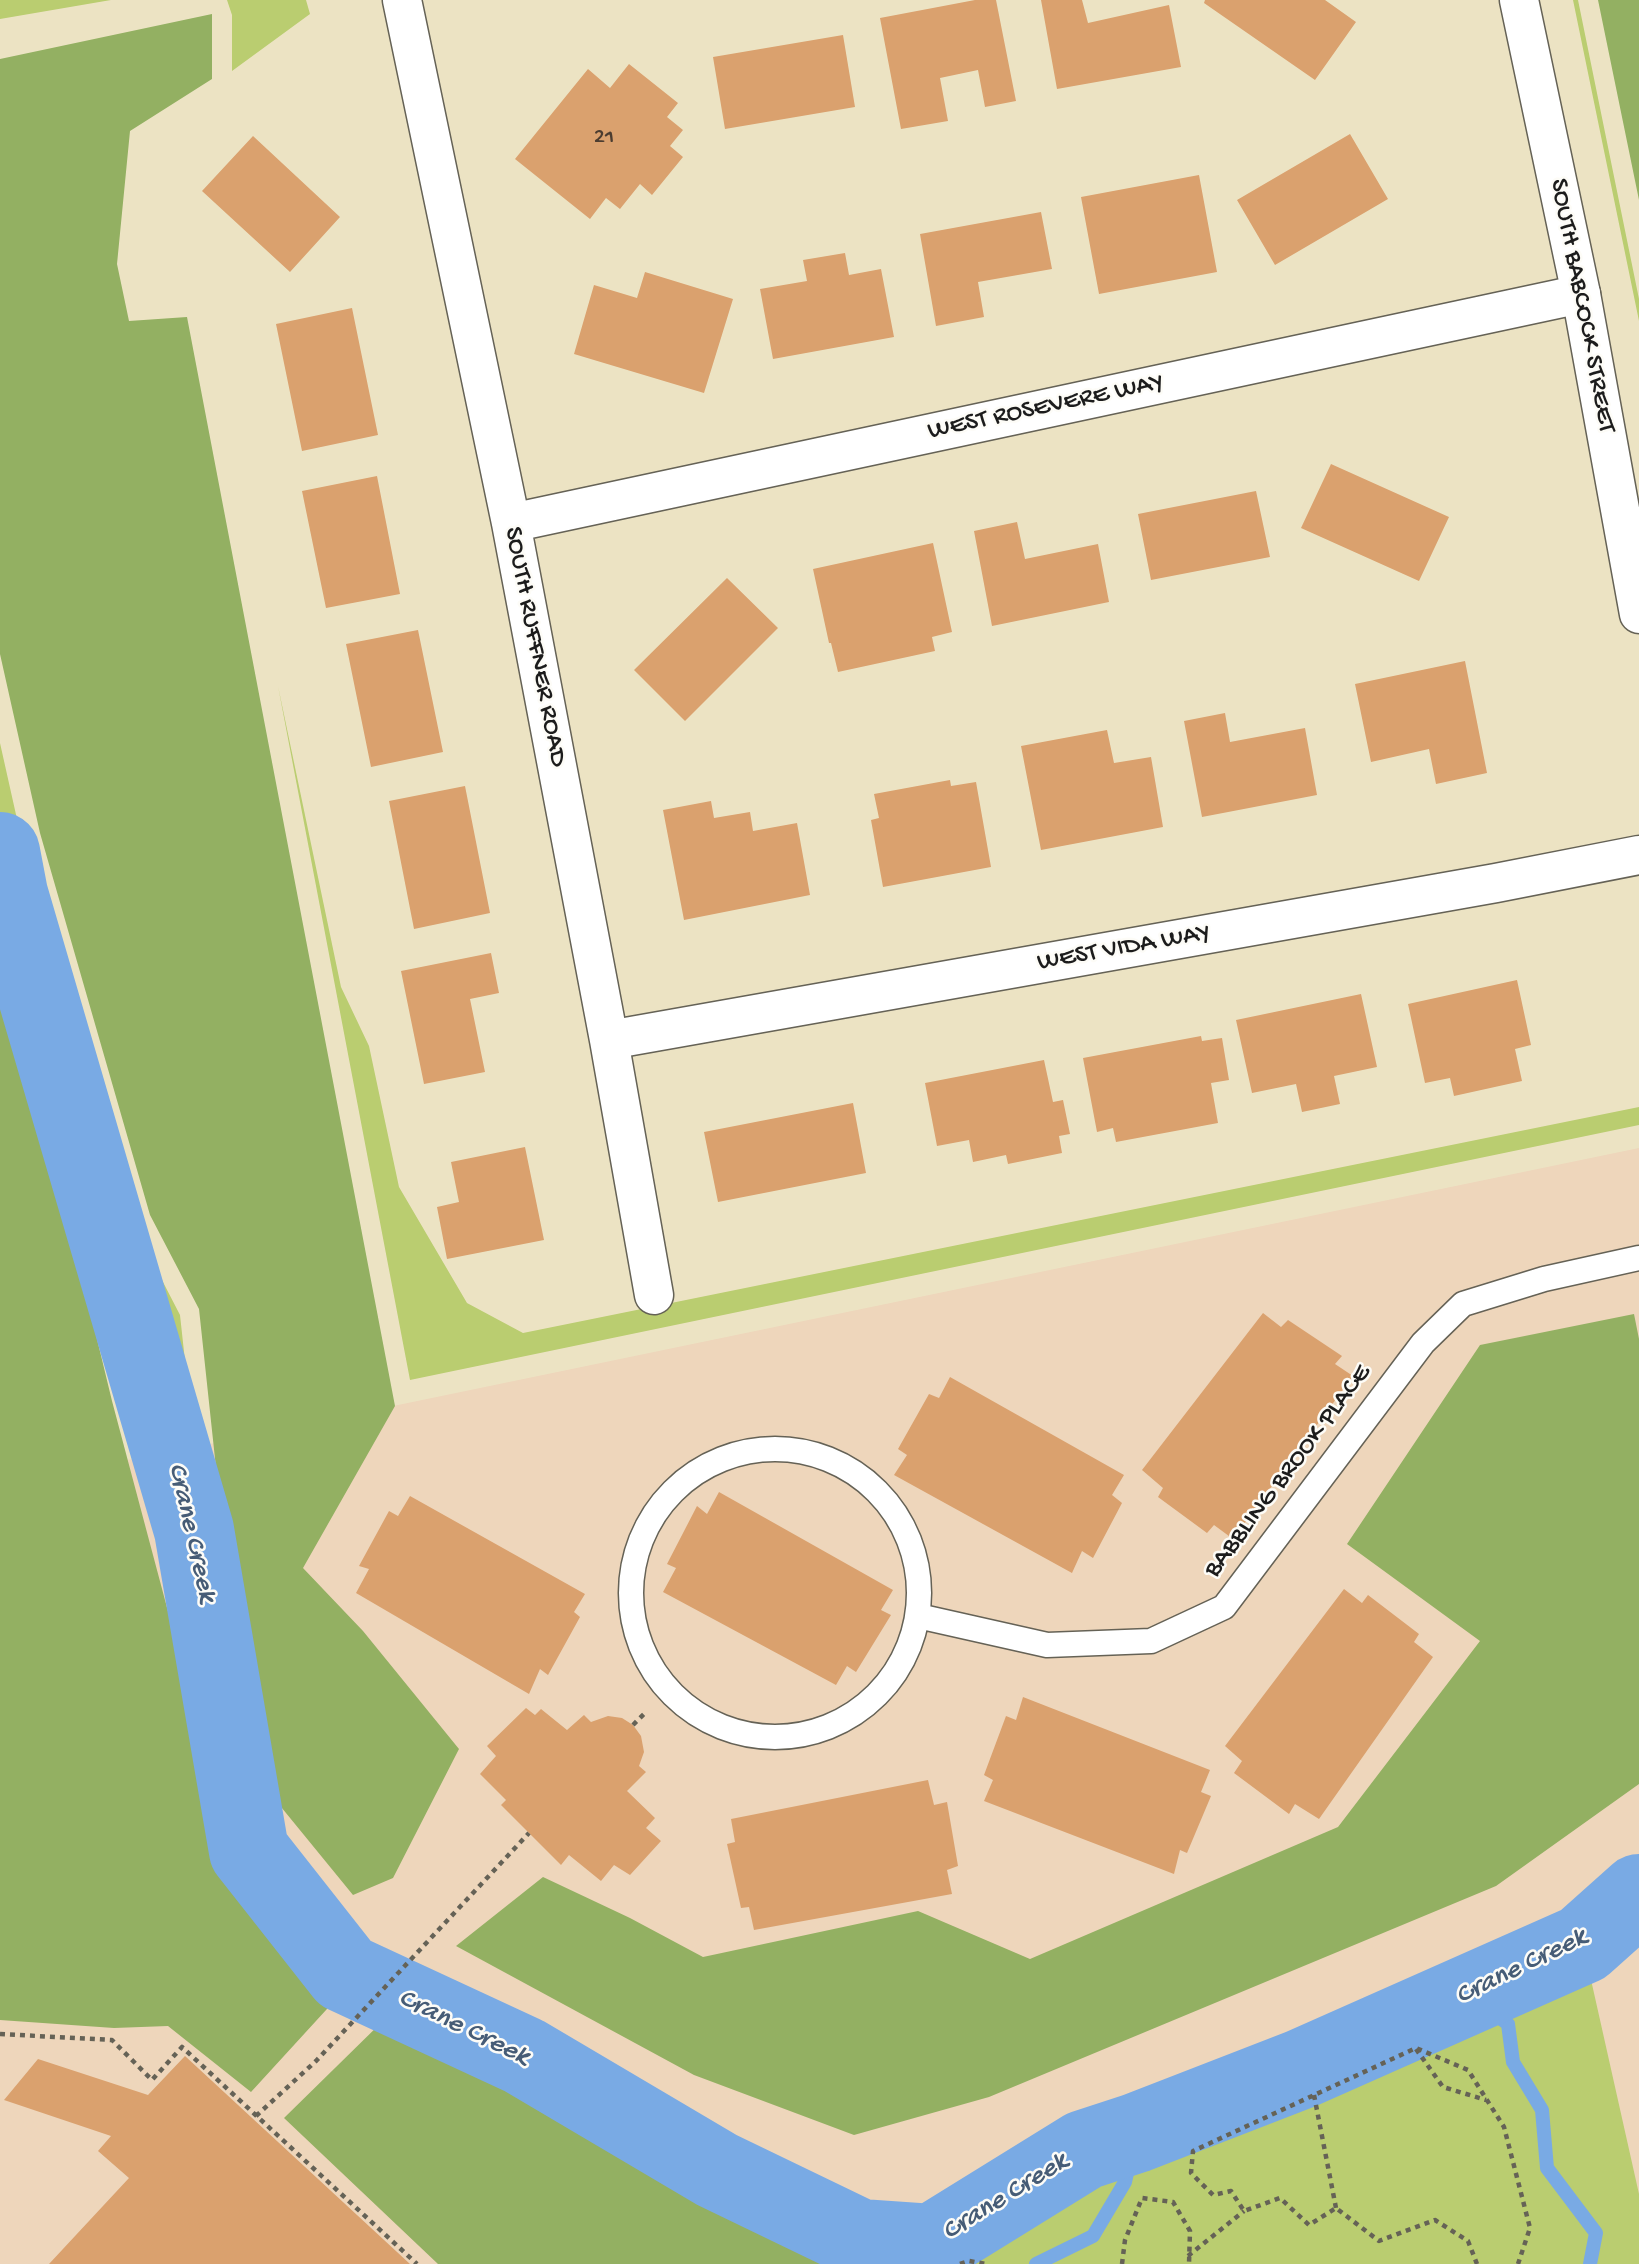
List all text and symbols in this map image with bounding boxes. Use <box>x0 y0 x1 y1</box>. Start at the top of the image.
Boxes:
house number: 21 <box>594 124 614 152</box>
street label: SOUTH BABCOCK STREET <box>1541 176 1621 436</box>
street label: WEST ROSEVERE WAY <box>925 368 1167 448</box>
street label: SOUTH RUFFNER ROAD <box>495 525 573 769</box>
street label: WEST VIDA WAY <box>1035 918 1213 980</box>
street label: BABBLING BROOK PLACE <box>1199 1359 1379 1585</box>
water label: Crane Creek <box>158 1460 222 1606</box>
water label: Crane Creek <box>1451 1922 1593 2014</box>
water label: Crane Creek <box>392 1983 534 2075</box>
water label: Crane Creek <box>937 2146 1075 2250</box>

